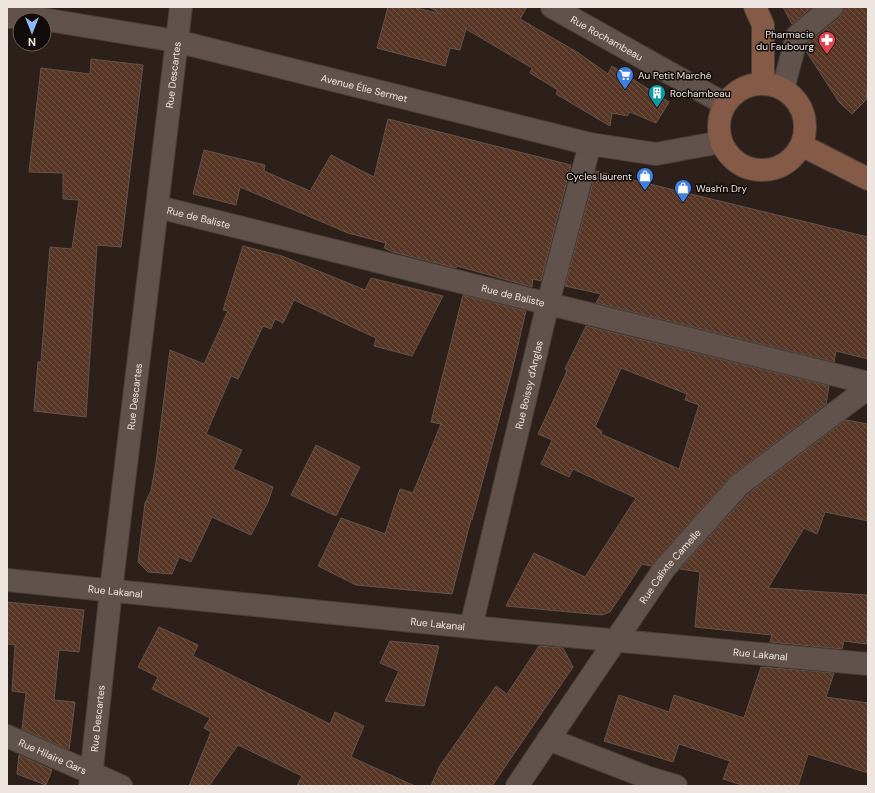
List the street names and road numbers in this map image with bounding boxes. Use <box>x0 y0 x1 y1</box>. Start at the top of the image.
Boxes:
street label: Rue Rochambeau <box>568 13 645 64</box>
street label: Rue Descartes <box>163 41 184 109</box>
street label: Avenue Élie Sermet <box>319 71 409 105</box>
street label: Rue de Baliste <box>165 203 232 232</box>
street label: Rue de Baliste <box>480 281 547 310</box>
street label: Rue Boissy d'Anglas <box>512 339 546 430</box>
street label: Rue Descartes <box>124 363 145 431</box>
street label: Rue Calixte Camelle <box>637 526 704 606</box>
street label: Rue Lakanal <box>88 582 143 601</box>
street label: Rue Lakanal <box>410 615 466 633</box>
street label: Rue Lakanal <box>733 645 788 663</box>
street label: Rue Descartes <box>88 684 108 752</box>
street label: Rue Hilaire Gars <box>17 736 89 777</box>

